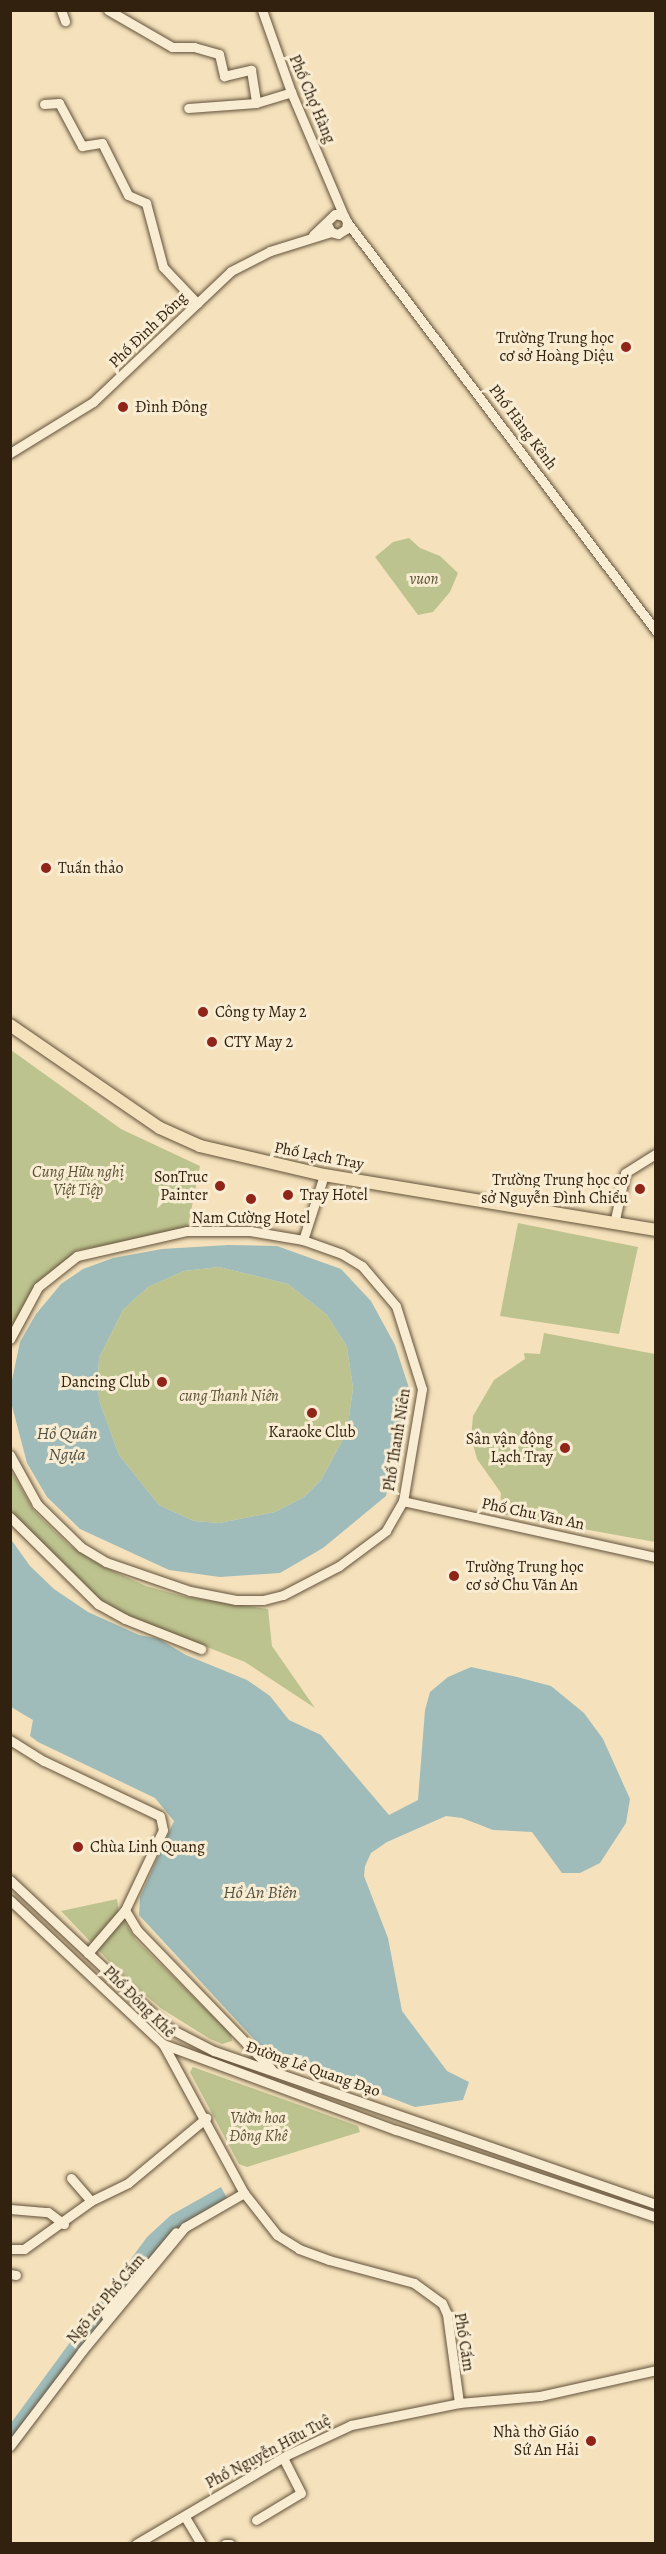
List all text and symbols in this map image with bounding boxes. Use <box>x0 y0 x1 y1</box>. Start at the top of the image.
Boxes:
street label: Phố Chợ Hàng <box>285 52 339 146</box>
street label: Phố Đình Đông <box>105 288 191 372</box>
place label: Trường Trung học cơ sở Hoàng Diệu <box>496 328 614 366</box>
marker: Trường Trung học cơ sở Hoàng Diệu <box>619 340 633 354</box>
street label: Phố Hàng Kênh <box>485 381 561 473</box>
place label: Đình Đông <box>135 397 208 417</box>
marker: Đình Đông <box>116 400 130 414</box>
park label: vuon <box>410 569 438 589</box>
place label: Tuấn thảo <box>58 858 124 878</box>
marker: Tuấn thảo <box>39 861 53 875</box>
place label: Công ty May 2 <box>215 1002 307 1022</box>
marker: Công ty May 2 <box>196 1005 210 1019</box>
place label: CTY May 2 <box>224 1032 293 1052</box>
marker: CTY May 2 <box>205 1035 219 1049</box>
street label: Phố Lạch Tray <box>272 1138 366 1174</box>
park label: Cung Hữu nghị Việt Tiệp <box>32 1162 124 1200</box>
place label: SonTruc Painter <box>154 1167 208 1205</box>
place label: Trường Trung học cơ sở Nguyễn Đình Chiểu <box>481 1170 628 1208</box>
marker: SonTruc Painter <box>213 1179 227 1193</box>
marker: Trường Trung học cơ sở Nguyễn Đình Chiểu <box>633 1182 647 1196</box>
place label: Tray Hotel <box>300 1185 368 1205</box>
marker: Tray Hotel <box>281 1188 295 1202</box>
marker: Nam Cường Hotel <box>244 1192 258 1206</box>
place label: Nam Cường Hotel <box>192 1208 310 1228</box>
place label: Dancing Club <box>61 1372 150 1392</box>
marker: Dancing Club <box>155 1375 169 1389</box>
park label: cung Thanh Niên <box>179 1386 279 1406</box>
street label: Phố Thanh Niên <box>379 1387 415 1493</box>
marker: Karaoke Club <box>305 1406 319 1420</box>
place label: Karaoke Club <box>268 1422 356 1442</box>
water label: Hồ Quần Ngựa <box>36 1423 98 1466</box>
place label: Sân vận động Lạch Tray <box>466 1429 553 1467</box>
marker: Sân vận động Lạch Tray <box>558 1441 572 1455</box>
street label: Phố Chu Văn An <box>480 1494 586 1534</box>
place label: Trường Trung học cơ sở Chu Văn An <box>466 1557 584 1595</box>
marker: Trường Trung học cơ sở Chu Văn An <box>447 1569 461 1583</box>
place label: Chùa Linh Quang <box>90 1837 205 1857</box>
marker: Chùa Linh Quang <box>71 1840 85 1854</box>
water label: Hồ An Biên <box>223 1881 297 1903</box>
street label: Phố Đông Khê <box>99 1962 179 2042</box>
street label: Đường Lê Quang Đạo <box>243 2037 383 2101</box>
park label: Vườn hoa Đông Khê <box>229 2108 287 2146</box>
street label: Ngõ 161 Phố Cấm <box>63 2250 149 2348</box>
street label: Phố Cấm <box>450 2311 478 2373</box>
street label: Phố Nguyễn Hữu Tuệ <box>202 2411 334 2493</box>
place label: Nhà thờ Giáo Sứ An Hải <box>493 2422 579 2460</box>
marker: Nhà thờ Giáo Sứ An Hải <box>584 2434 598 2448</box>

